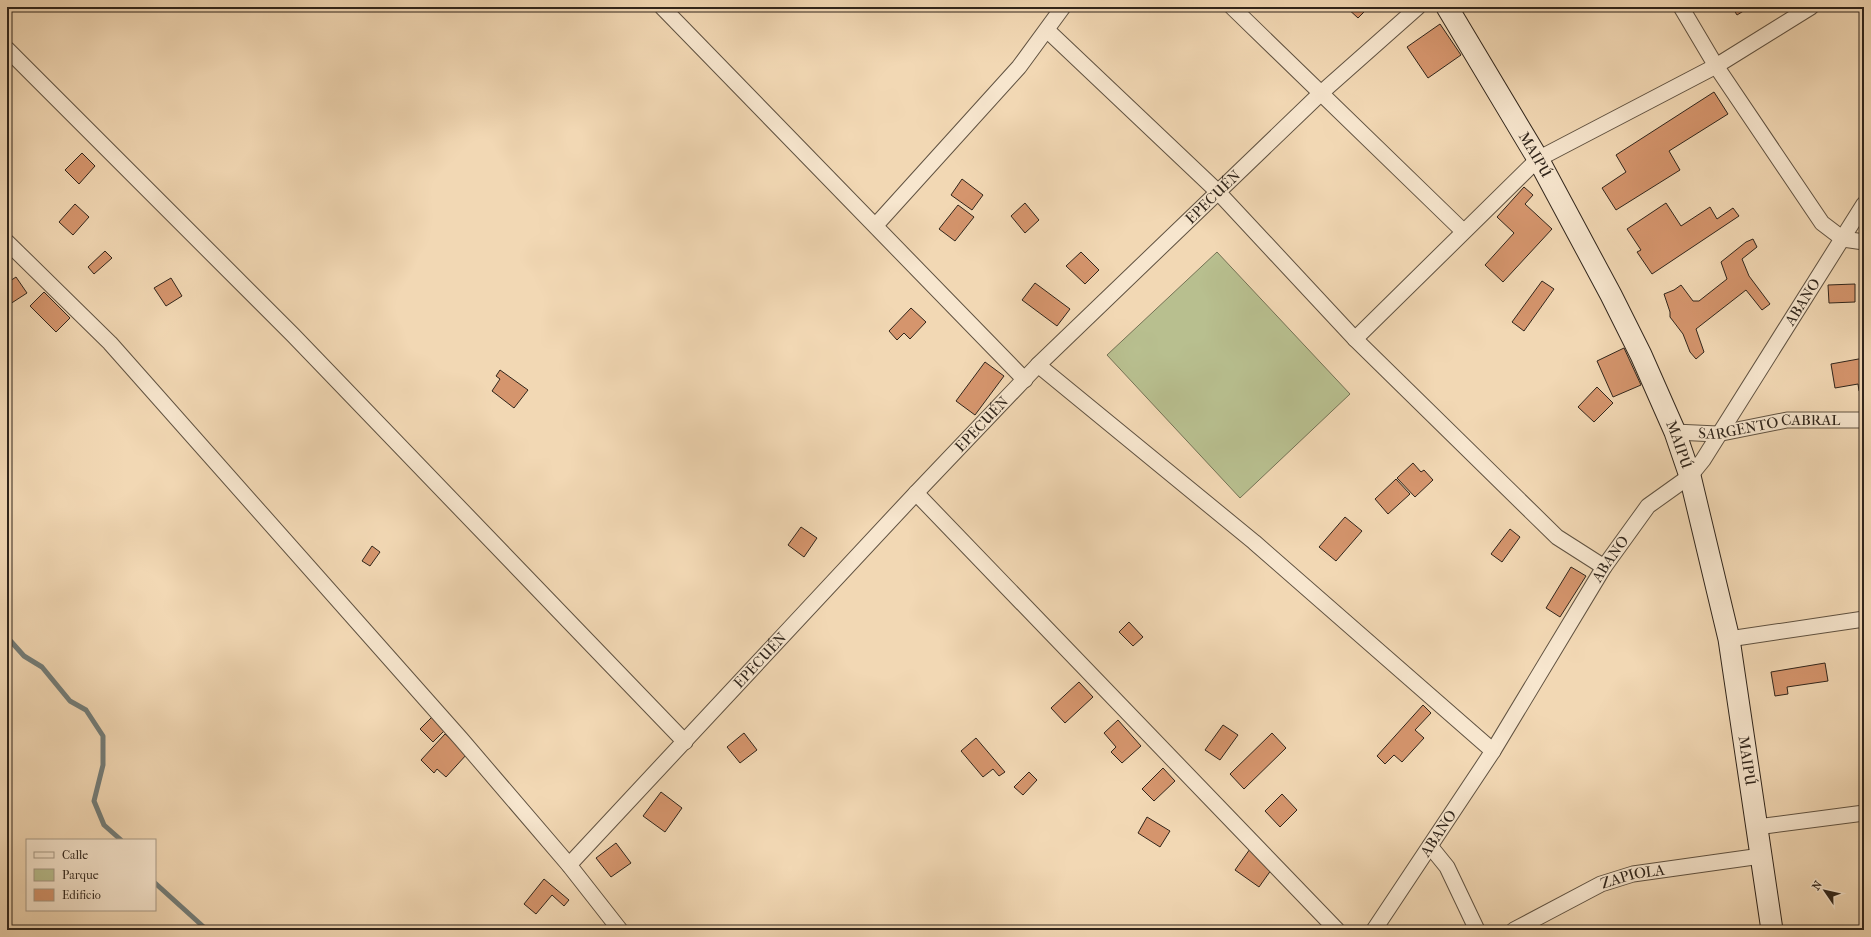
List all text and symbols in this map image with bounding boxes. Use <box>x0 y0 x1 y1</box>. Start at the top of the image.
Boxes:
street label: MAIPÚ <box>1515 128 1555 181</box>
street label: EPECUÉN <box>1181 166 1245 228</box>
street label: ABANO <box>1780 275 1824 330</box>
street label: EPECUÉN <box>951 392 1013 455</box>
street label: SARGENTO CABRAL <box>1698 410 1840 443</box>
street label: MAIPÚ <box>1662 418 1696 471</box>
street label: ABANO <box>1588 532 1633 586</box>
street label: EPECUÉN <box>730 628 791 692</box>
street label: MAIPÚ <box>1734 735 1760 787</box>
street label: ABANO <box>1416 807 1460 861</box>
legend <box>26 839 156 911</box>
text: Calle <box>62 848 88 862</box>
street label: ZAPIOLA <box>1598 861 1666 893</box>
text: Parque <box>62 868 99 882</box>
north arrow <box>1805 871 1845 911</box>
text: N <box>1809 878 1825 893</box>
text: Edificio <box>62 888 101 902</box>

